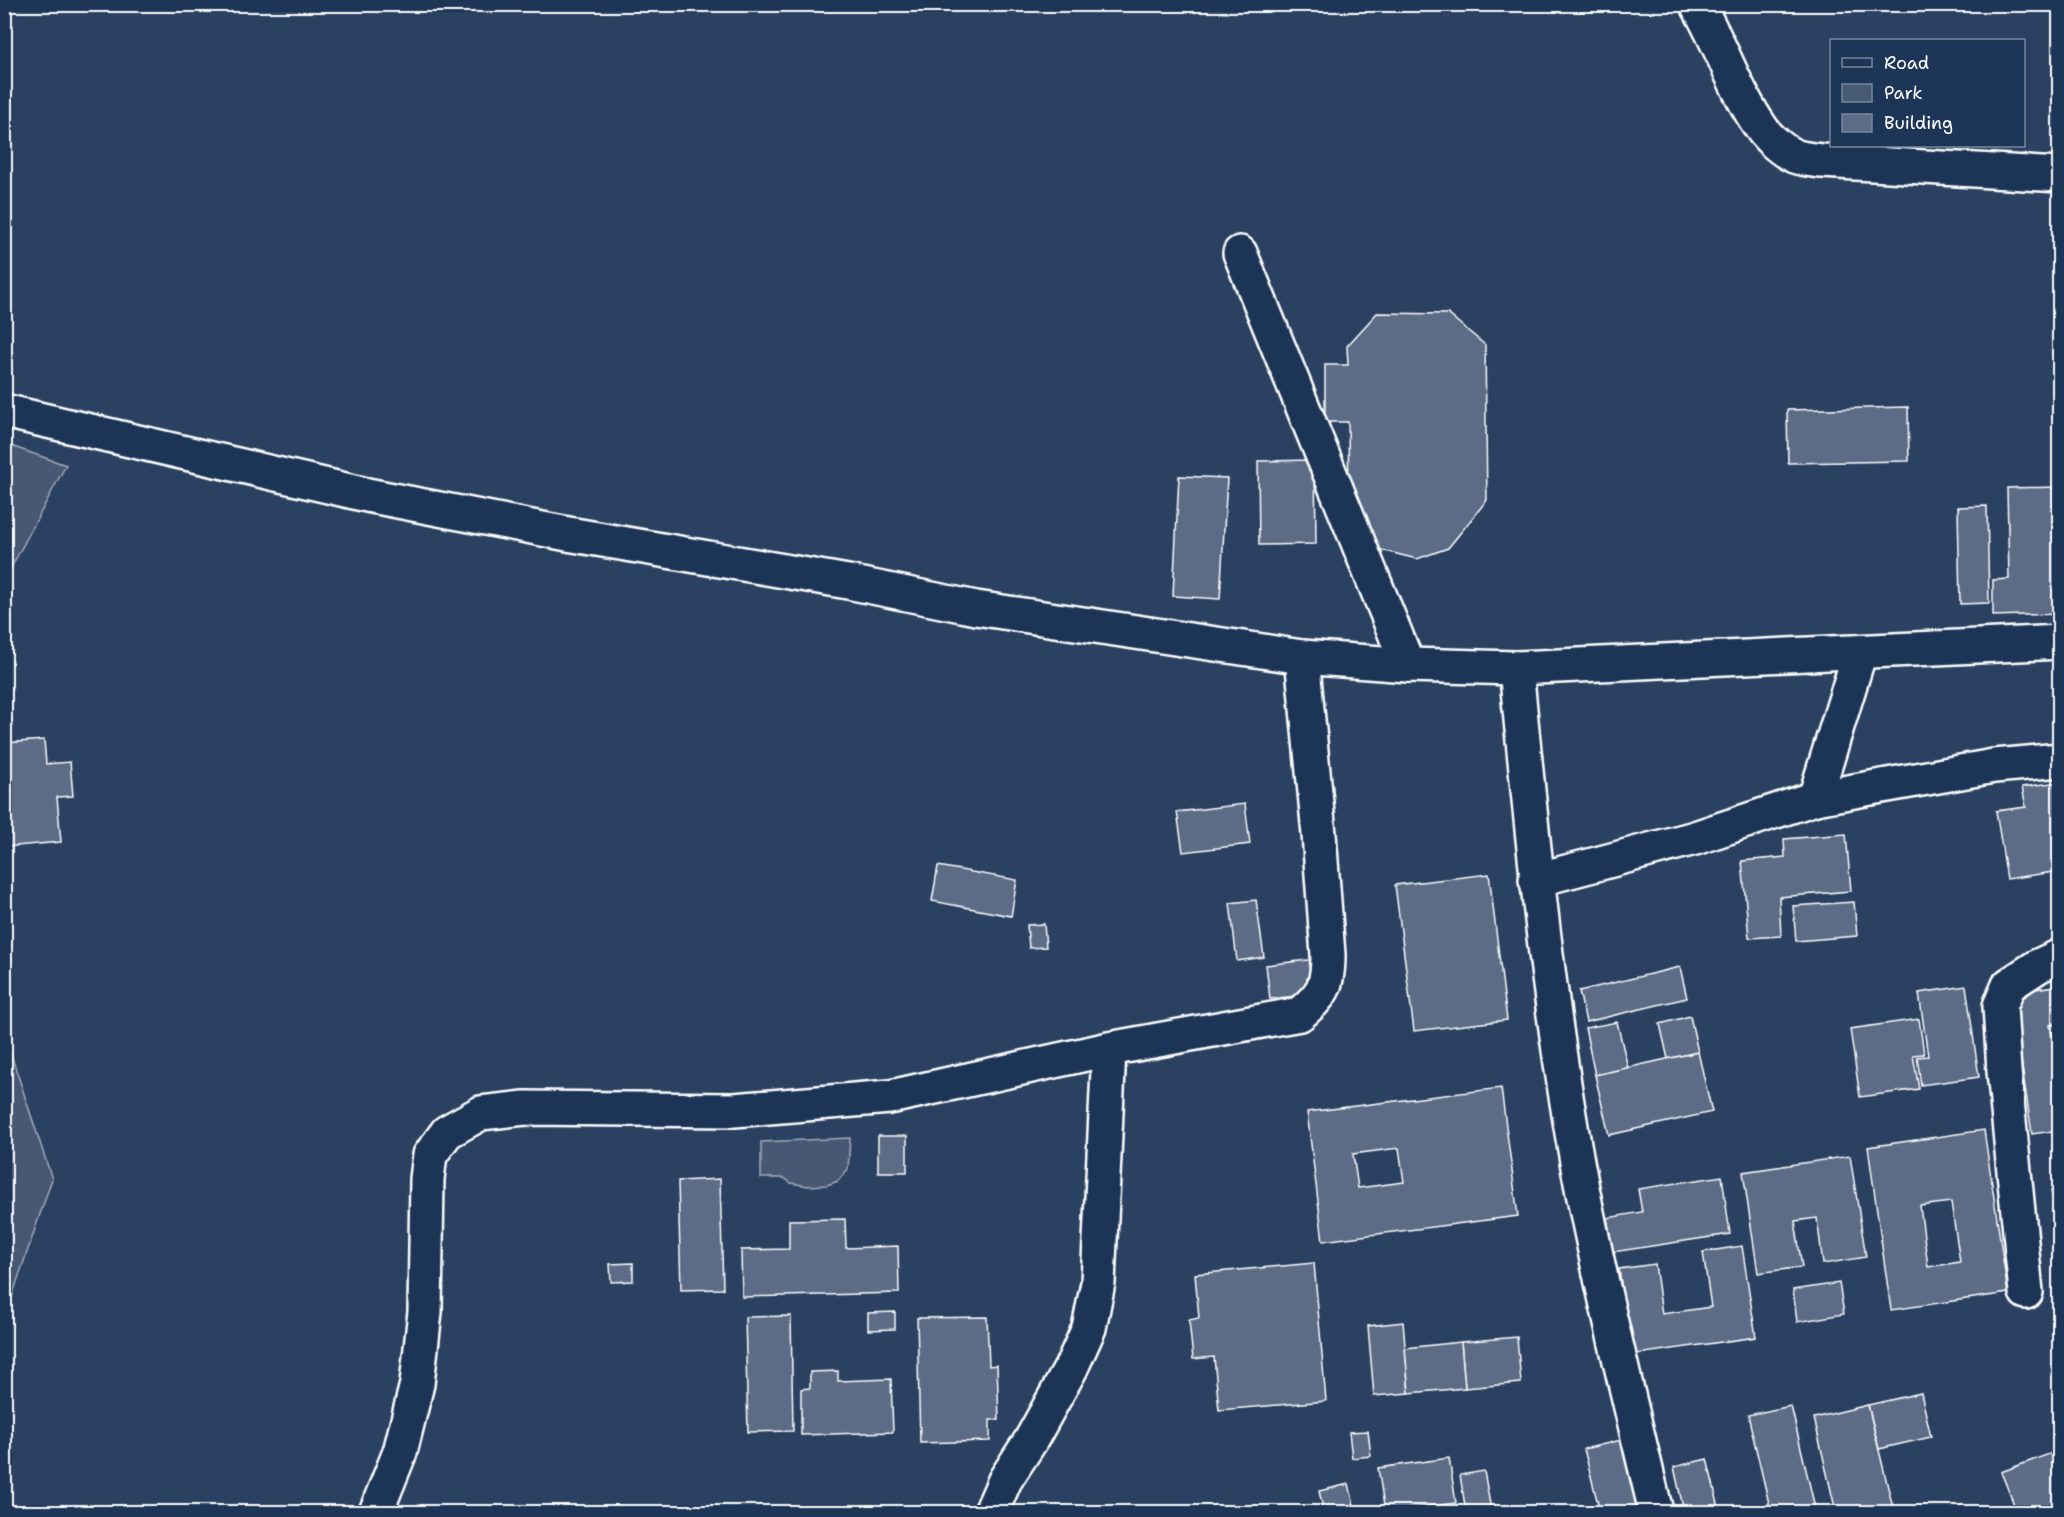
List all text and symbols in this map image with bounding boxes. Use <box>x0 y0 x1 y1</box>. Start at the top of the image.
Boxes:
legend <box>1830 39 2025 147</box>
text: Road <box>1884 51 1929 75</box>
text: Park <box>1884 81 1923 105</box>
text: Building <box>1884 111 1953 135</box>

